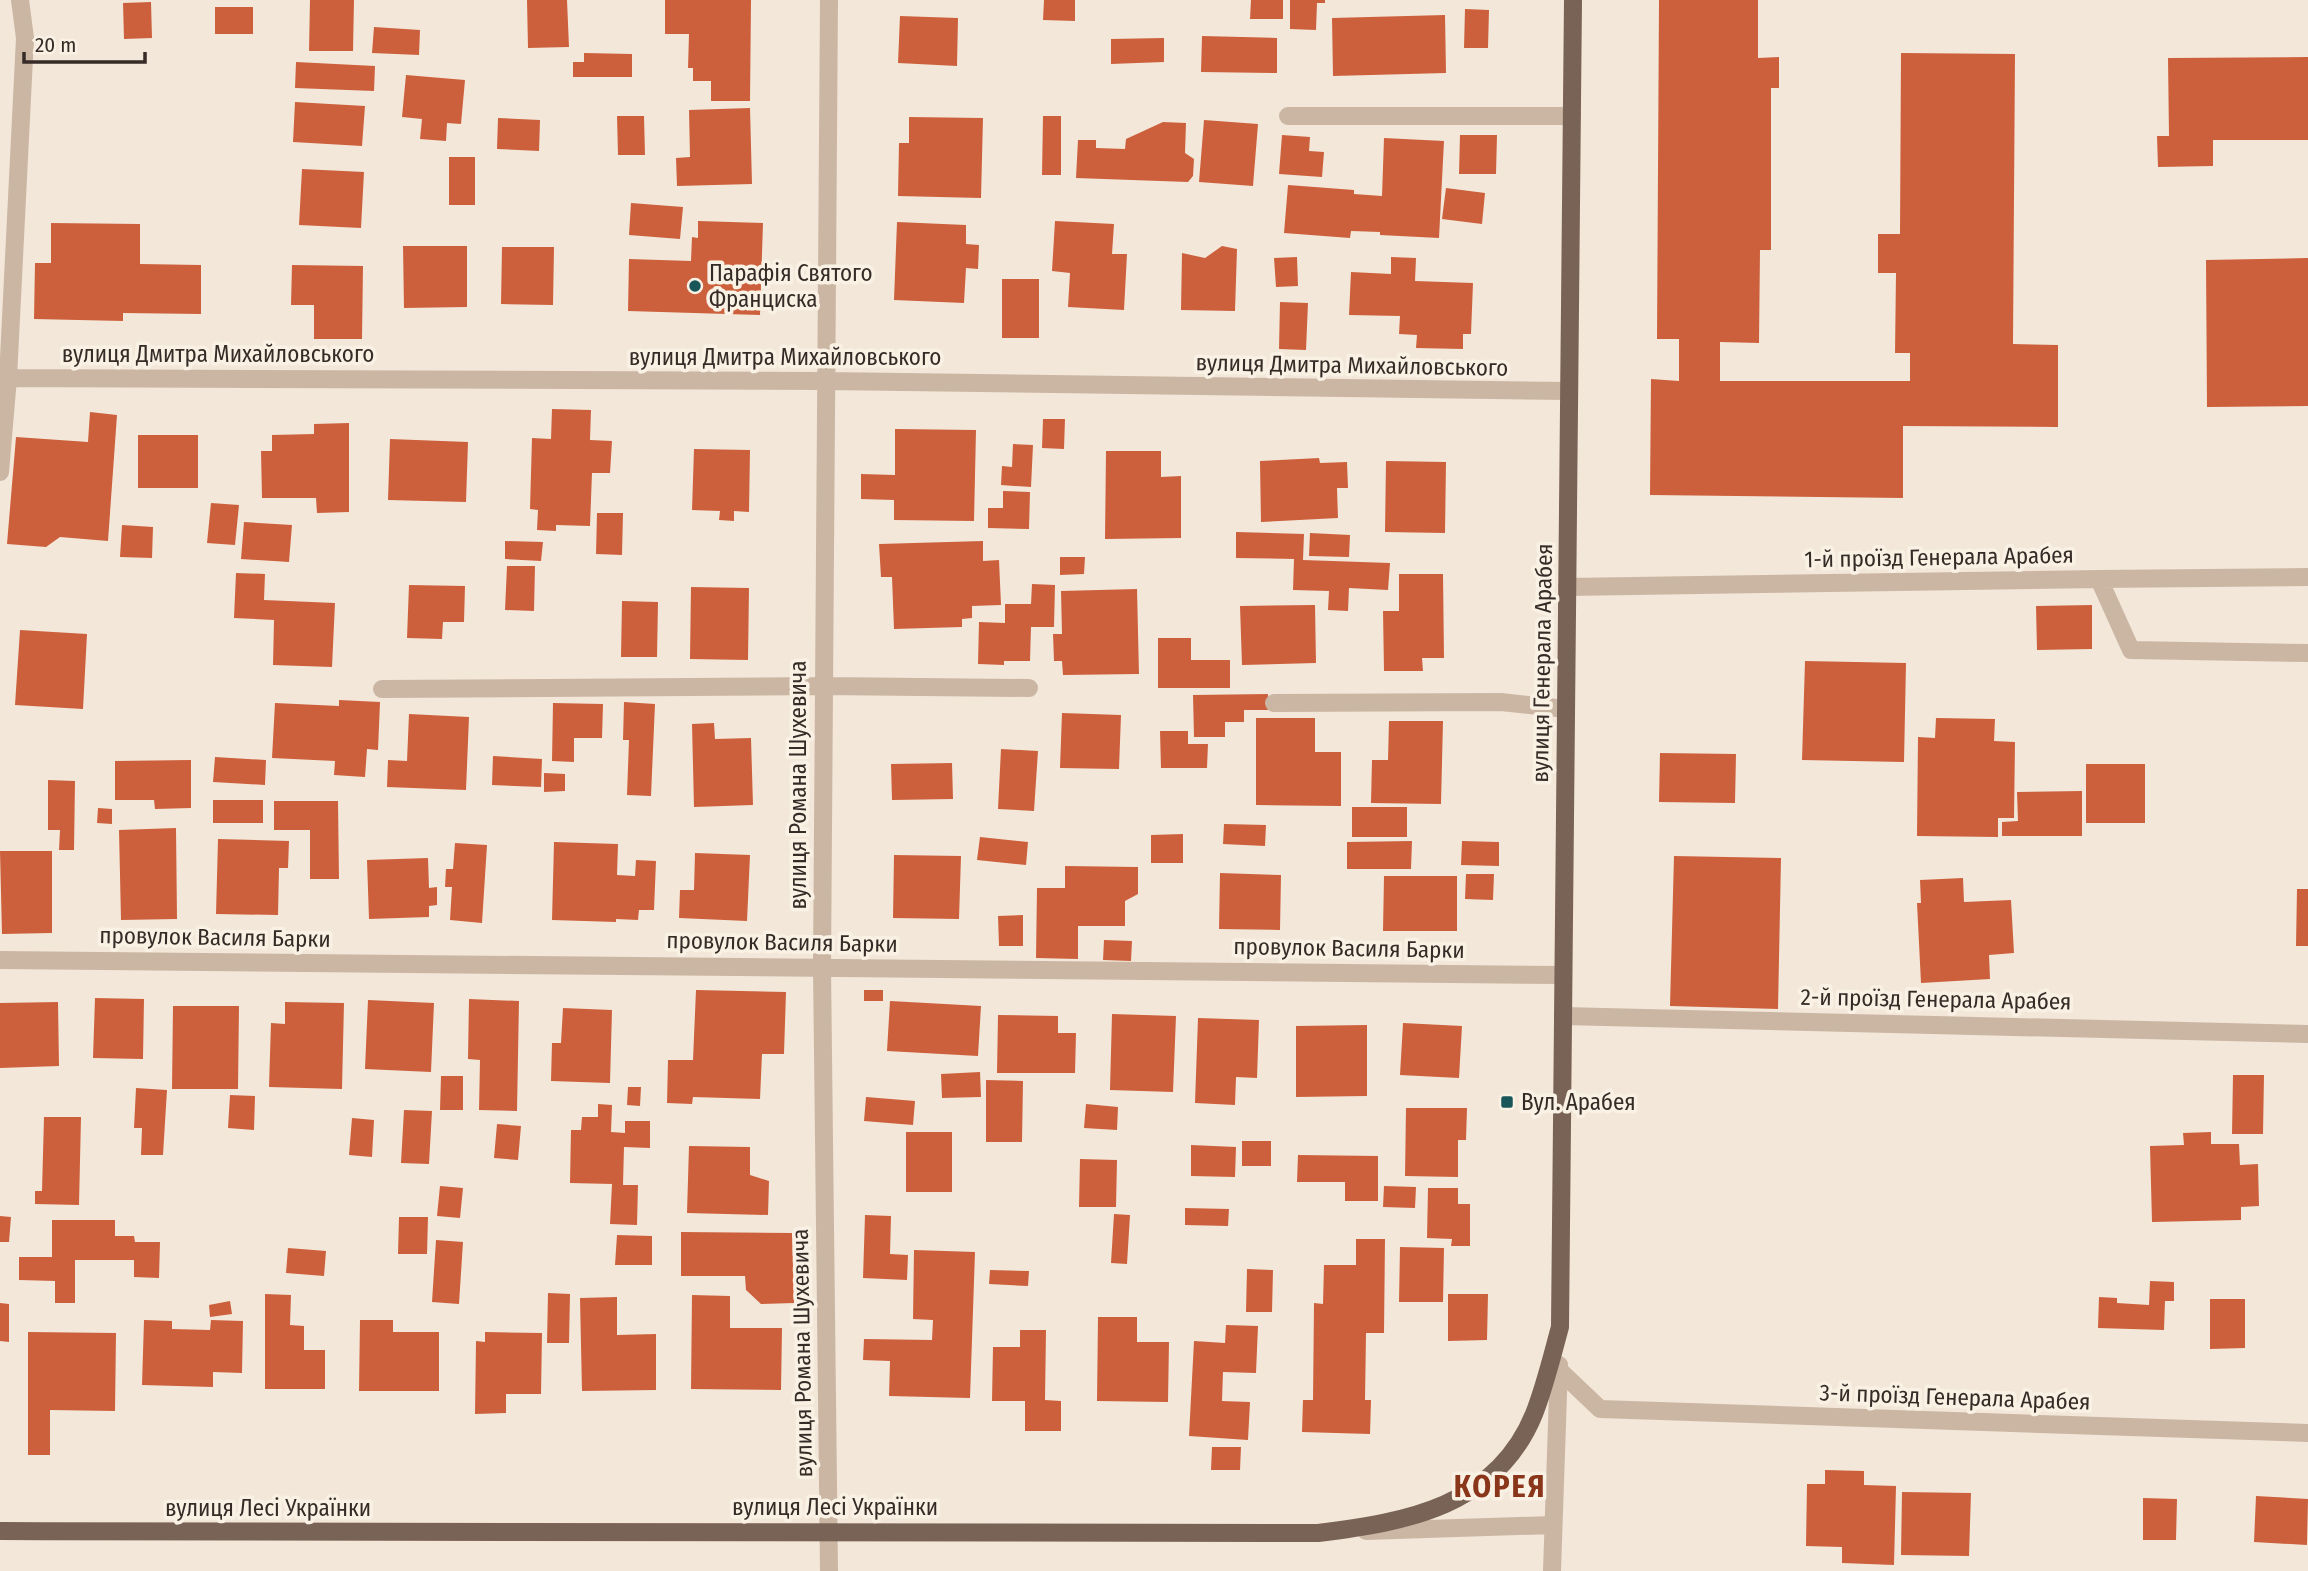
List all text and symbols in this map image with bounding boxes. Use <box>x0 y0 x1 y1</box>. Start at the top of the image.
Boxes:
scale bar <box>24 21 145 65</box>
text: 20 m <box>35 32 76 58</box>
place label: Парафія Святого Франциска <box>709 259 873 313</box>
marker: Парафія Святого Франциска <box>687 278 703 294</box>
street label: вулиця Дмитра Михайловського <box>62 340 374 368</box>
street label: вулиця Дмитра Михайловського <box>629 343 941 371</box>
street label: вулиця Дмитра Михайловського <box>1195 348 1509 382</box>
street label: 1-й проїзд Генерала Арабея <box>1804 541 2074 573</box>
street label: вулиця Генерала Арабея <box>1526 543 1558 783</box>
street label: вулиця Романа Шухевича <box>784 660 812 910</box>
street label: провулок Василя Барки <box>99 921 331 953</box>
street label: провулок Василя Барки <box>666 926 898 958</box>
street label: провулок Василя Барки <box>1233 932 1465 964</box>
street label: 2-й проїзд Генерала Арабея <box>1800 983 2072 1015</box>
place label: Вул. Арабея <box>1521 1088 1636 1116</box>
marker: Вул. Арабея <box>1499 1094 1515 1110</box>
street label: вулиця Романа Шухевича <box>786 1228 818 1478</box>
street label: 3-й проїзд Генерала Арабея <box>1819 1378 2091 1416</box>
district label: КОРЕЯ <box>1454 1469 1546 1505</box>
street label: вулиця Лесі Українки <box>732 1493 938 1521</box>
street label: вулиця Лесі Українки <box>165 1494 371 1522</box>

